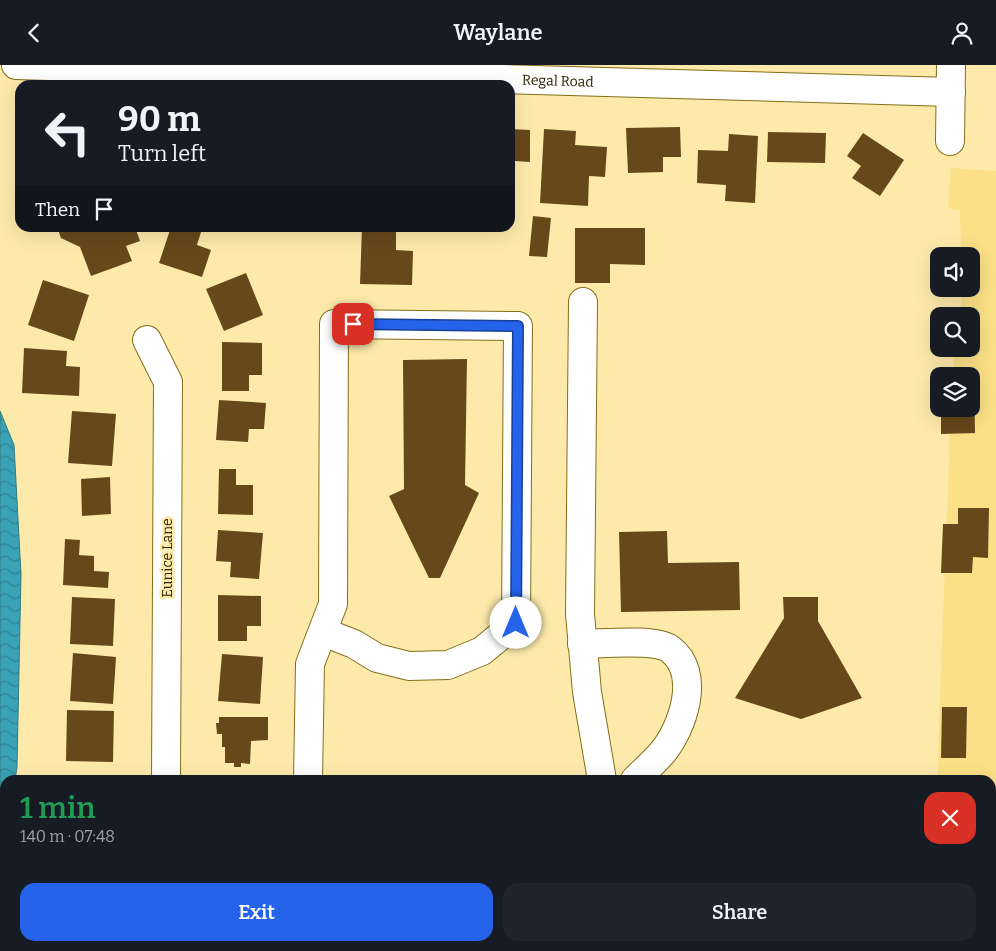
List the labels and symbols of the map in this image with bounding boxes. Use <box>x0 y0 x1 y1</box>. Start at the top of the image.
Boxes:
street label: Regal Road <box>522 71 594 90</box>
pin <box>332 303 374 345</box>
street label: Eunice Lane <box>159 518 176 598</box>
position arrow <box>489 596 541 648</box>

